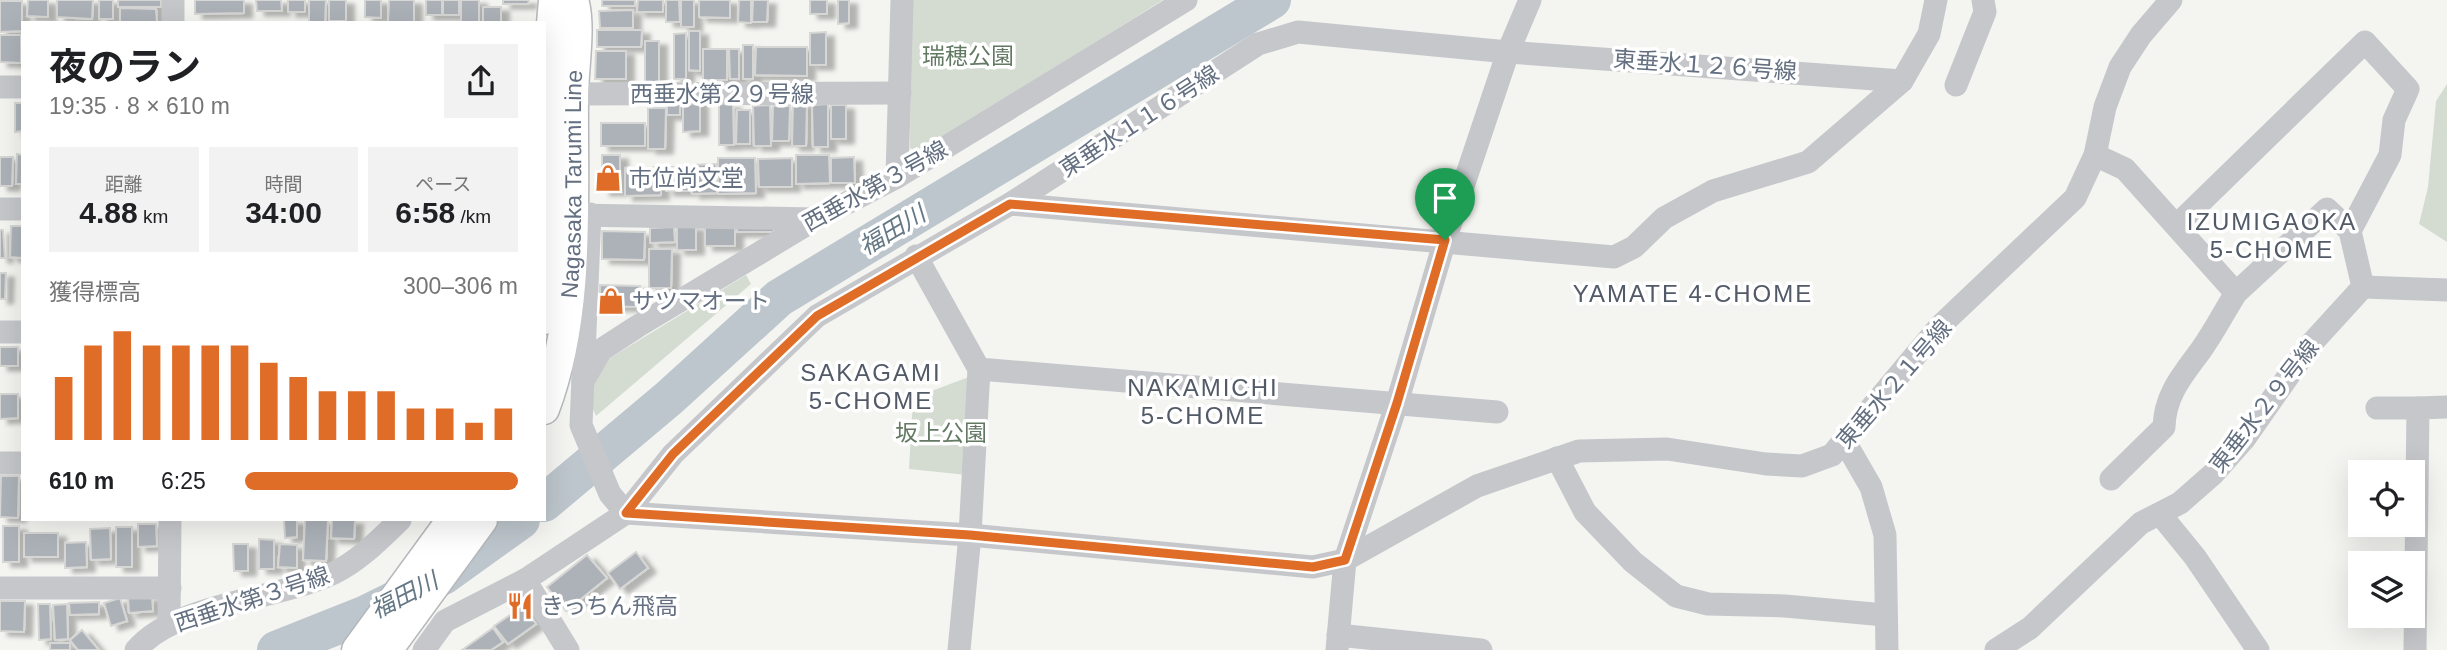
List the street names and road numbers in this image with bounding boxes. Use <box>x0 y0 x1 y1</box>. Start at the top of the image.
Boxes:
street label: 東垂水１２６号線 <box>1612 46 1798 84</box>
street label: 東垂水１１６号線 <box>1055 60 1223 182</box>
street label: Nagasaka Tarumi Line <box>556 69 587 300</box>
street label: 西垂水第２９号線 <box>630 81 814 107</box>
street label: 西垂水第３号線 <box>798 136 952 236</box>
street label: 東垂水２１号線 <box>1831 315 1957 453</box>
street label: 東垂水２９号線 <box>2204 335 2324 477</box>
street label: 西垂水第３号線 <box>171 562 333 636</box>

